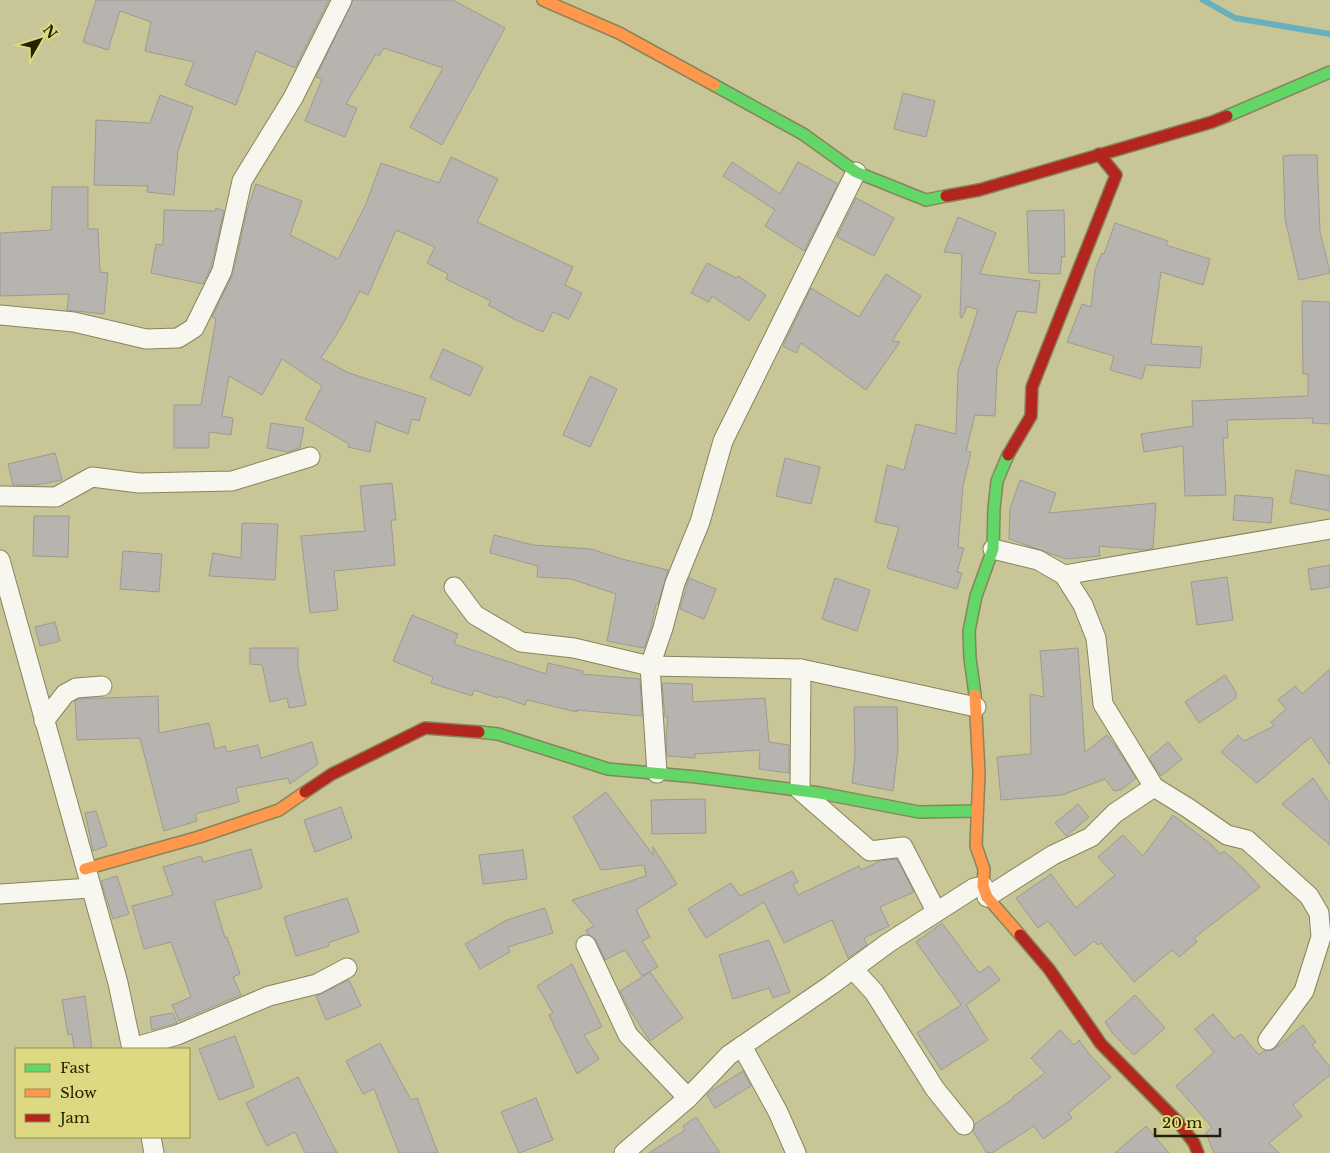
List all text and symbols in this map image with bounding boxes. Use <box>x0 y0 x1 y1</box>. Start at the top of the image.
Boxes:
north arrow <box>15 15 65 65</box>
text: N <box>39 21 61 43</box>
legend <box>15 1048 190 1138</box>
text: Fast <box>60 1058 91 1077</box>
text: Slow <box>60 1083 97 1102</box>
scale bar <box>1155 1106 1220 1138</box>
text: Jam <box>58 1108 90 1127</box>
text: 20 m <box>1162 1113 1202 1132</box>

